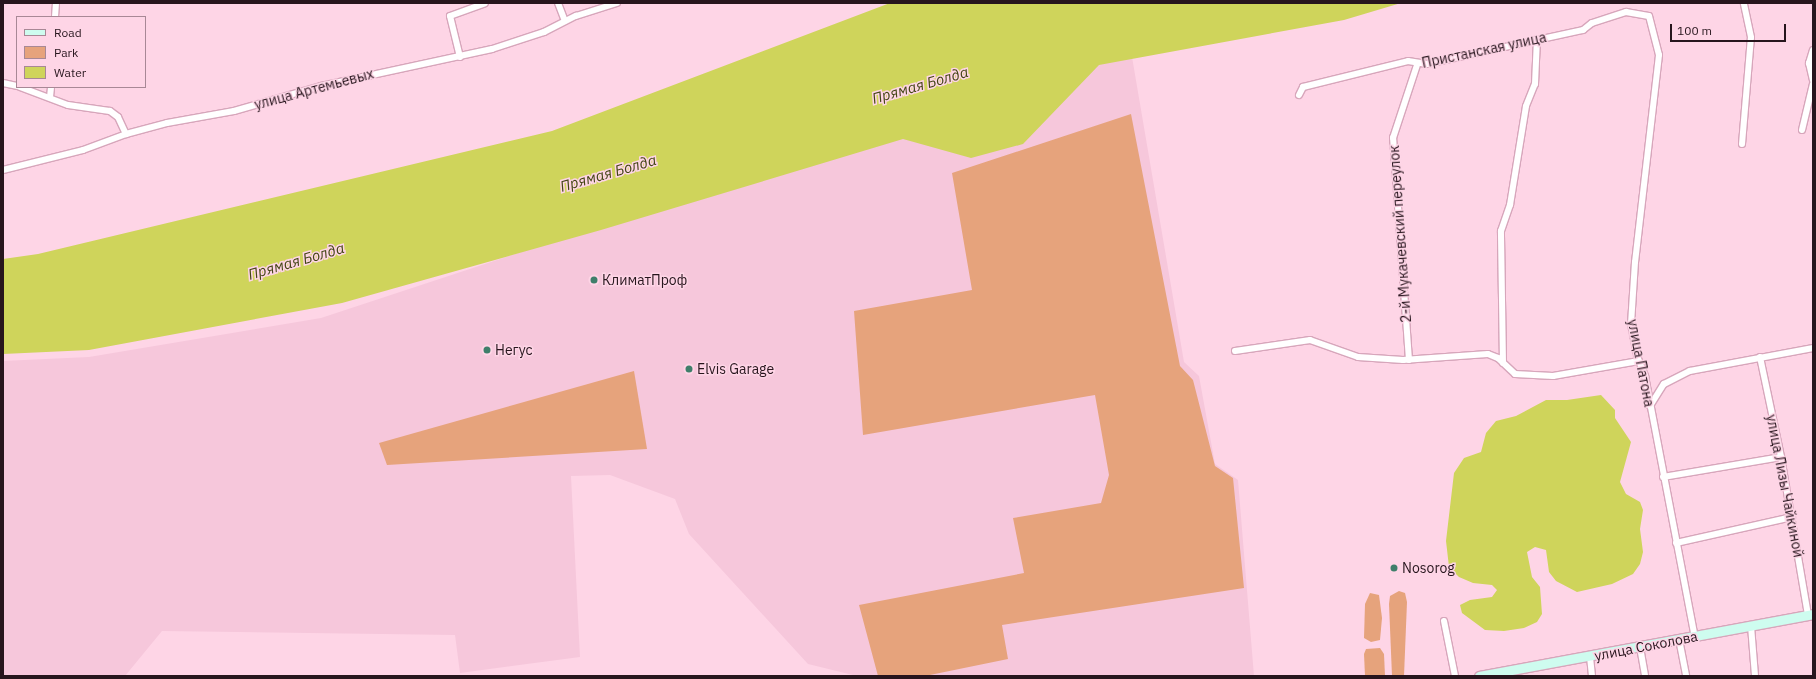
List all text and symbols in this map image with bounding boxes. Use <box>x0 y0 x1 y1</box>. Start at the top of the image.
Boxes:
legend <box>16 16 146 88</box>
scale bar <box>1672 16 1788 42</box>
text: 100 m <box>1677 23 1712 38</box>
text: Road <box>54 25 82 40</box>
street label: Пристанская улица <box>1420 29 1548 71</box>
text: Park <box>54 45 78 60</box>
water label: Прямая Болда <box>870 63 970 107</box>
text: Water <box>54 65 86 80</box>
street label: улица Артемьевых <box>252 65 376 113</box>
street label: 2-й Мукачевский переулок <box>1385 145 1415 323</box>
water label: Прямая Болда <box>558 151 658 195</box>
water label: Прямая Болда <box>246 239 346 283</box>
place label: КлиматПроф <box>602 272 687 288</box>
marker: КлиматПроф <box>589 275 599 285</box>
street label: улица Патона <box>1624 318 1658 408</box>
place label: Негус <box>495 342 533 358</box>
marker: Негус <box>482 345 492 355</box>
place label: Elvis Garage <box>697 361 774 377</box>
marker: Elvis Garage <box>684 364 694 374</box>
street label: улица Лизы Чайкиной <box>1763 413 1807 559</box>
place label: Nosorog <box>1402 560 1455 576</box>
marker: Nosorog <box>1389 563 1399 573</box>
street label: улица Соколова <box>1593 628 1699 664</box>

